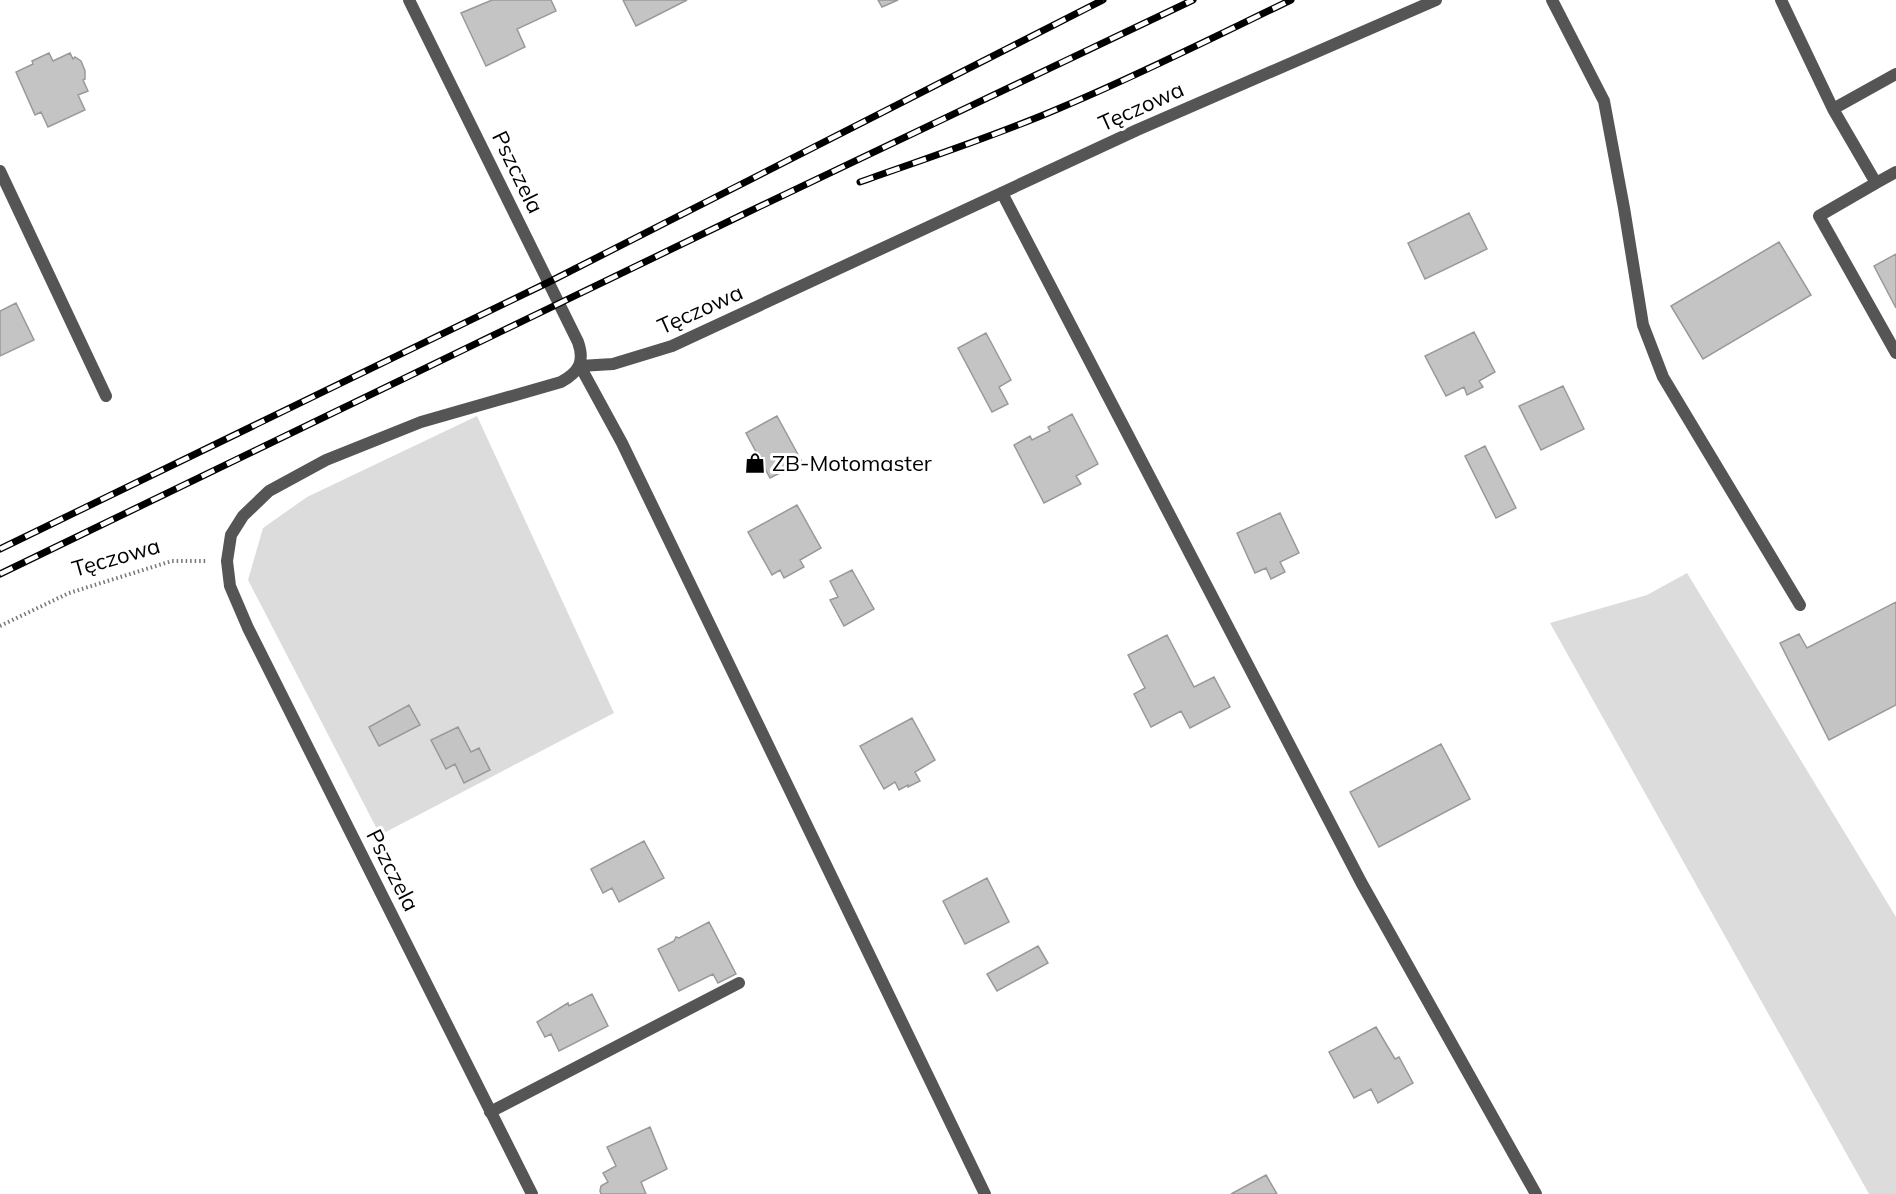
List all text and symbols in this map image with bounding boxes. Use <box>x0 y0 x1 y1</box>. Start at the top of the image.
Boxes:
street label: Tęczowa <box>1094 75 1188 137</box>
street label: Pszczela <box>486 126 550 218</box>
street label: Tęczowa <box>653 278 747 340</box>
place label: ZB-Motomaster <box>772 449 932 477</box>
shop icon: ZB-Motomaster <box>743 451 767 475</box>
street label: Tęczowa <box>69 531 163 583</box>
street label: Pszczela <box>360 824 426 916</box>

